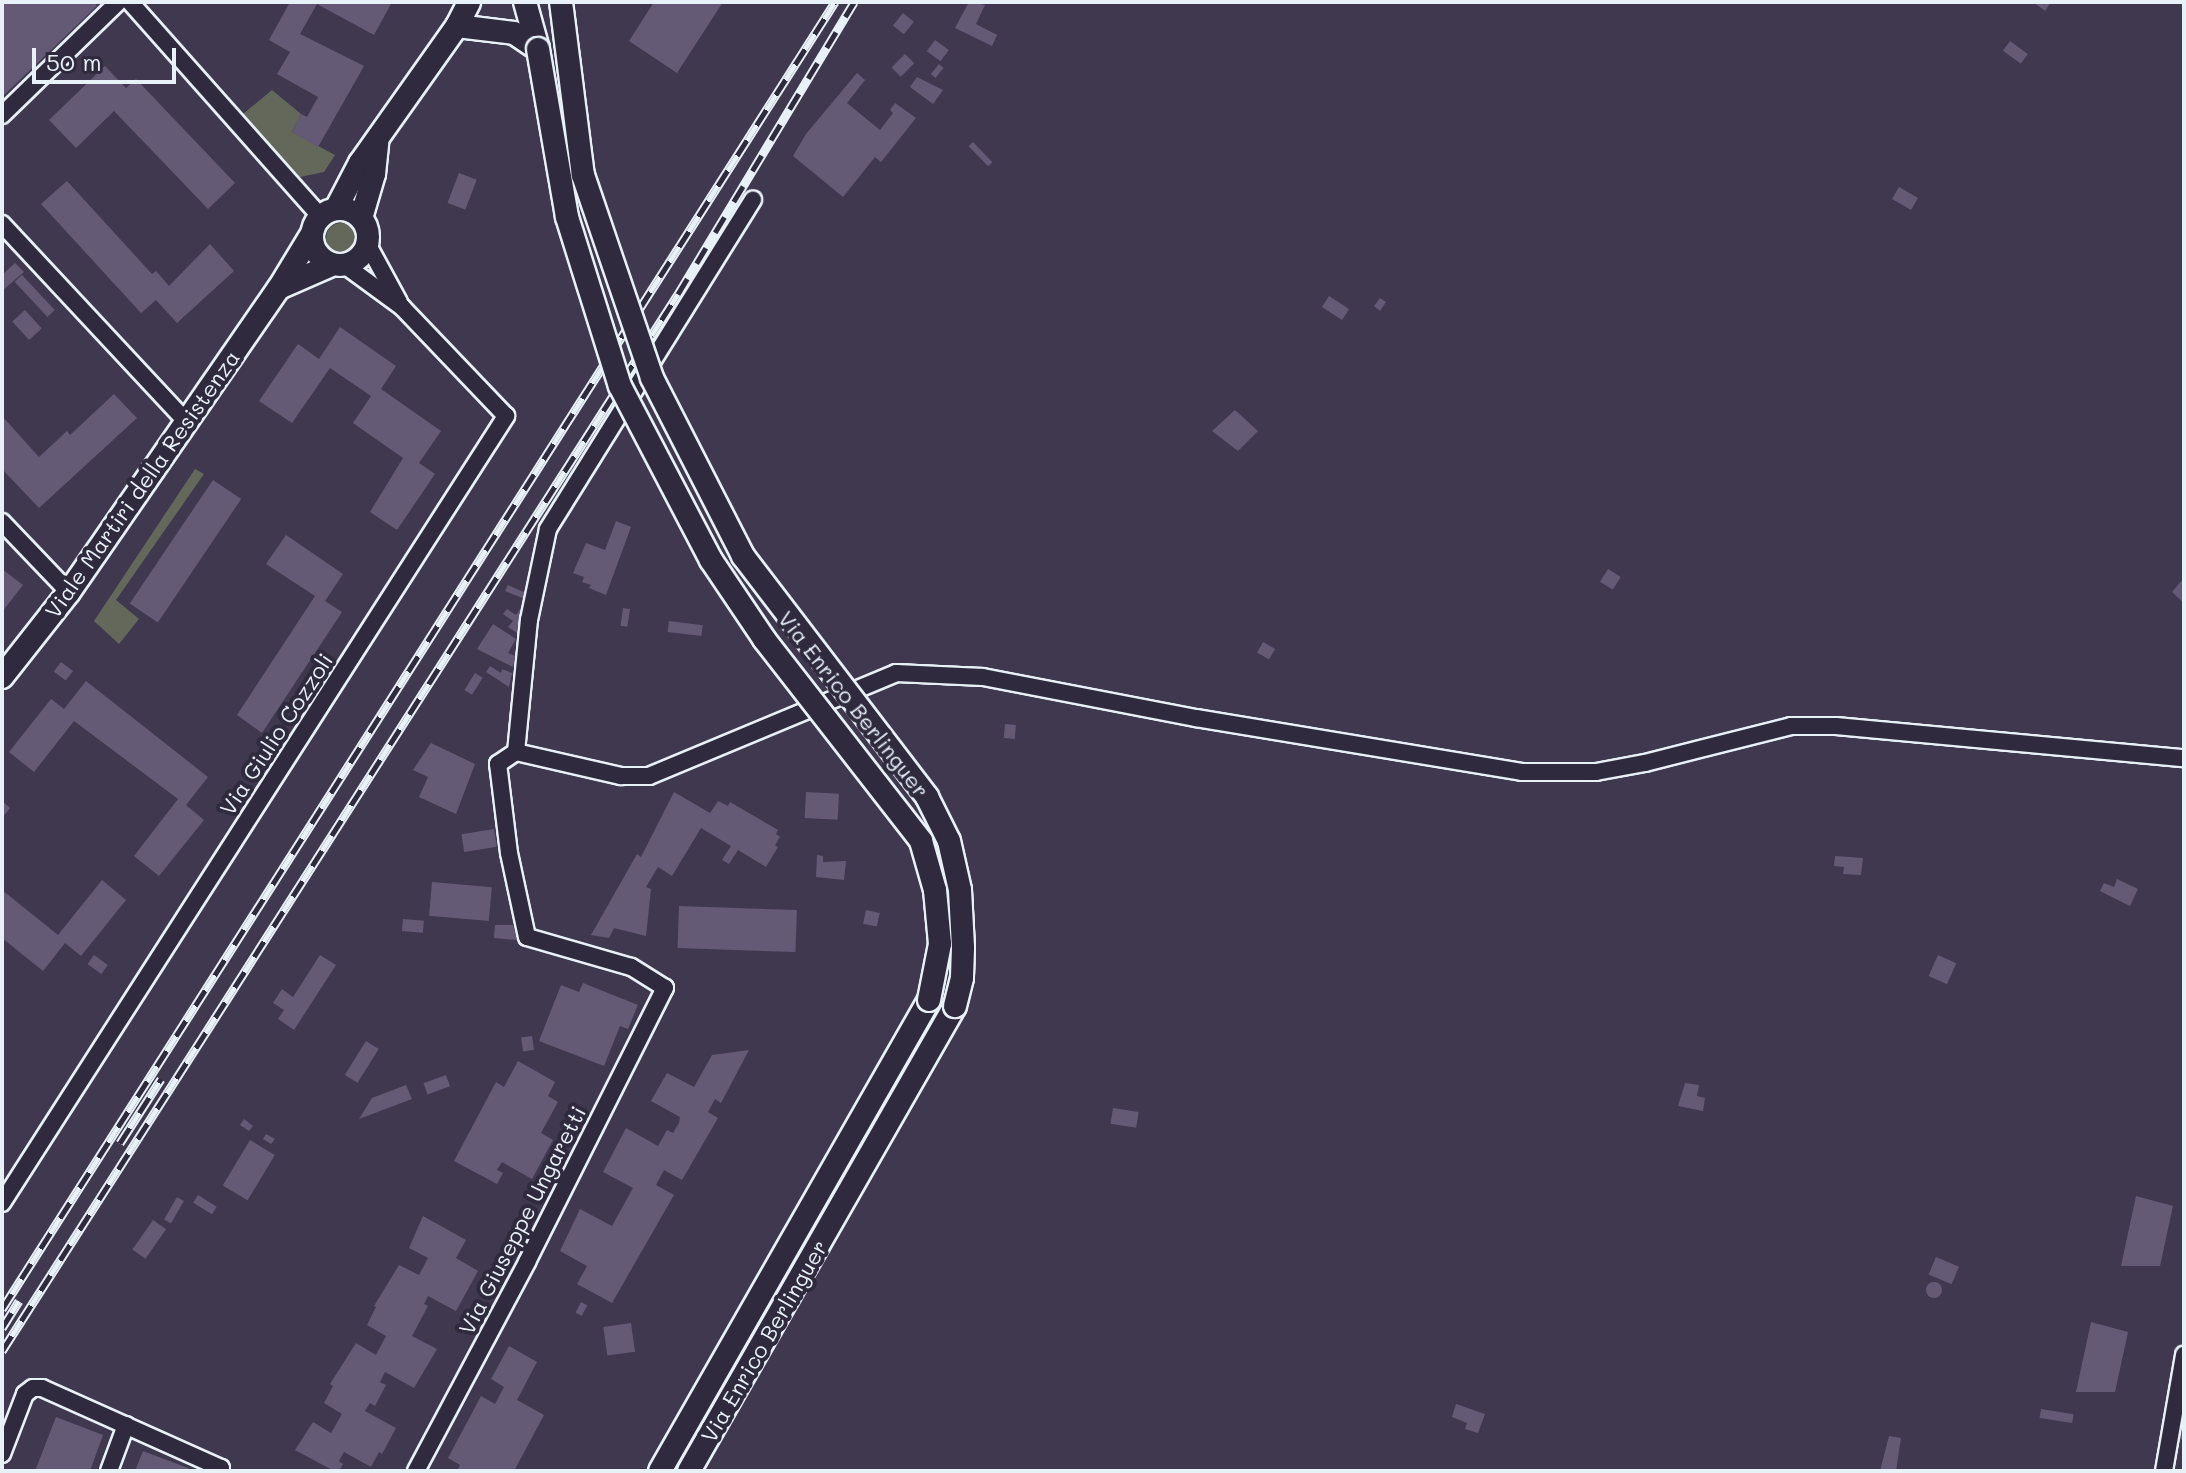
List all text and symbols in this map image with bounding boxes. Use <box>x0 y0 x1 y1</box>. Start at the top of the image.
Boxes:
scale bar <box>36 32 180 82</box>
text: 50 m <box>46 46 102 77</box>
street label: Viale Martiri della Resistenza <box>39 345 245 623</box>
street label: Via Enrico Berlinguer <box>773 605 935 803</box>
street label: Via Giulio Cozzoli <box>214 648 338 820</box>
street label: Via Giuseppe Ungaretti <box>453 1101 591 1339</box>
street label: Via Enrico Berlinguer <box>695 1235 833 1447</box>

